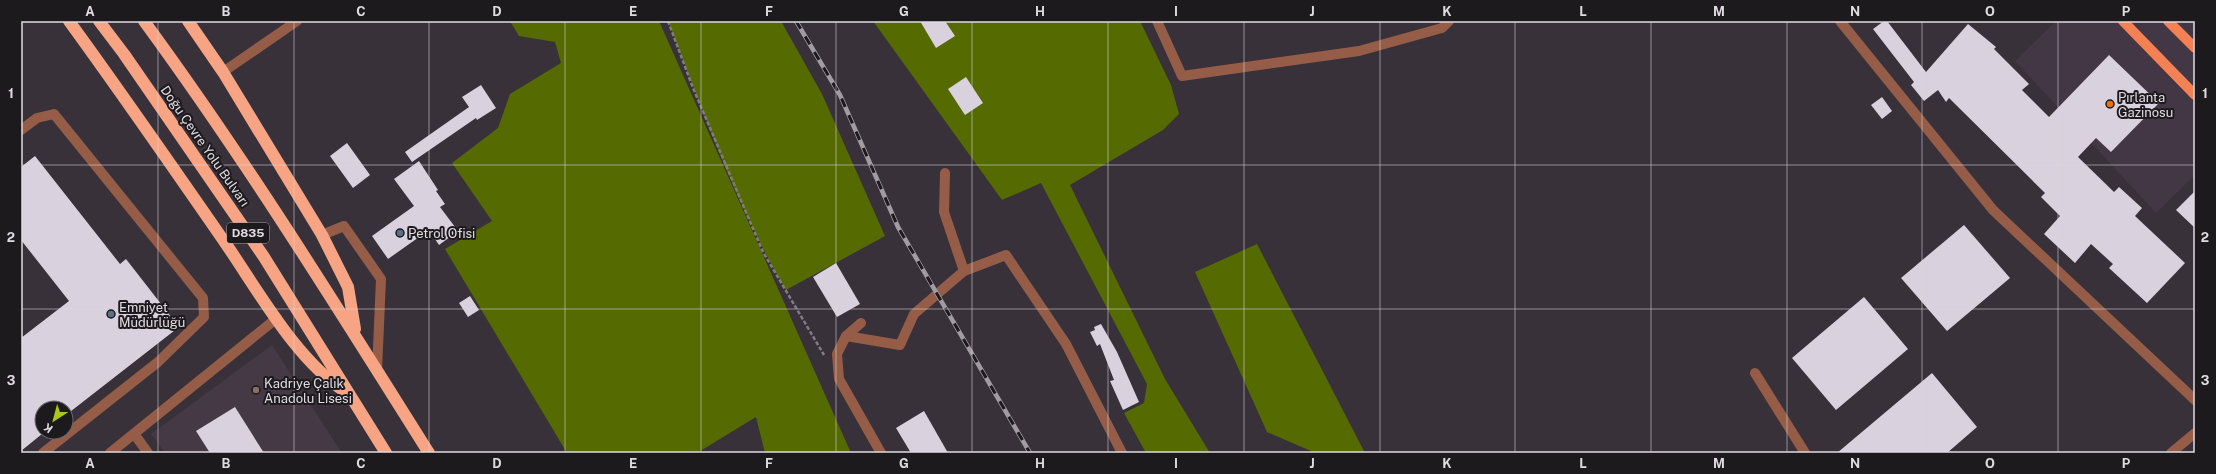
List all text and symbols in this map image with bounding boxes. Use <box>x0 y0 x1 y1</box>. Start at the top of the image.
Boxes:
text: A <box>85 4 95 19</box>
text: B <box>222 4 231 19</box>
text: C <box>356 4 366 19</box>
text: D <box>492 4 502 19</box>
text: E <box>629 4 637 19</box>
text: F <box>765 4 773 19</box>
text: G <box>899 4 909 19</box>
text: H <box>1035 4 1045 19</box>
text: I <box>1174 4 1178 19</box>
text: J <box>1309 4 1315 19</box>
text: K <box>1442 4 1452 19</box>
text: L <box>1579 4 1587 19</box>
text: M <box>1713 4 1725 19</box>
text: N <box>1850 4 1860 19</box>
text: O <box>1985 4 1995 19</box>
text: P <box>2122 4 2131 19</box>
street label: Doğu Çevre Yolu Bulvarı <box>158 83 252 209</box>
text: 1 <box>8 86 14 101</box>
text: 1 <box>2202 86 2208 101</box>
place label: Pırlanta Gazinosu <box>2118 90 2173 120</box>
marker: Pırlanta Gazinosu <box>2105 99 2115 109</box>
road number: D835 <box>227 223 269 243</box>
place label: Petrol Ofisi <box>408 226 475 241</box>
marker: Petrol Ofisi <box>395 228 405 238</box>
text: 2 <box>7 230 15 245</box>
text: 2 <box>2201 230 2209 245</box>
place label: Emniyet Müdürlüğü <box>119 300 185 330</box>
marker: Emniyet Müdürlüğü <box>106 309 116 319</box>
text: 3 <box>7 373 16 388</box>
text: 3 <box>2201 373 2210 388</box>
place label: Kadriye Çalık Anadolu Lisesi <box>264 376 352 406</box>
marker: Kadriye Çalık Anadolu Lisesi <box>251 385 261 395</box>
north arrow <box>34 400 74 440</box>
text: K <box>41 421 55 435</box>
text: A <box>85 456 95 471</box>
text: B <box>222 456 231 471</box>
text: C <box>356 456 366 471</box>
text: D <box>492 456 502 471</box>
text: E <box>629 456 637 471</box>
text: F <box>765 456 773 471</box>
text: G <box>899 456 909 471</box>
text: H <box>1035 456 1045 471</box>
text: I <box>1174 456 1178 471</box>
text: J <box>1309 456 1315 471</box>
text: K <box>1442 456 1452 471</box>
text: L <box>1579 456 1587 471</box>
text: M <box>1713 456 1725 471</box>
text: N <box>1850 456 1860 471</box>
text: O <box>1985 456 1995 471</box>
text: P <box>2122 456 2131 471</box>

